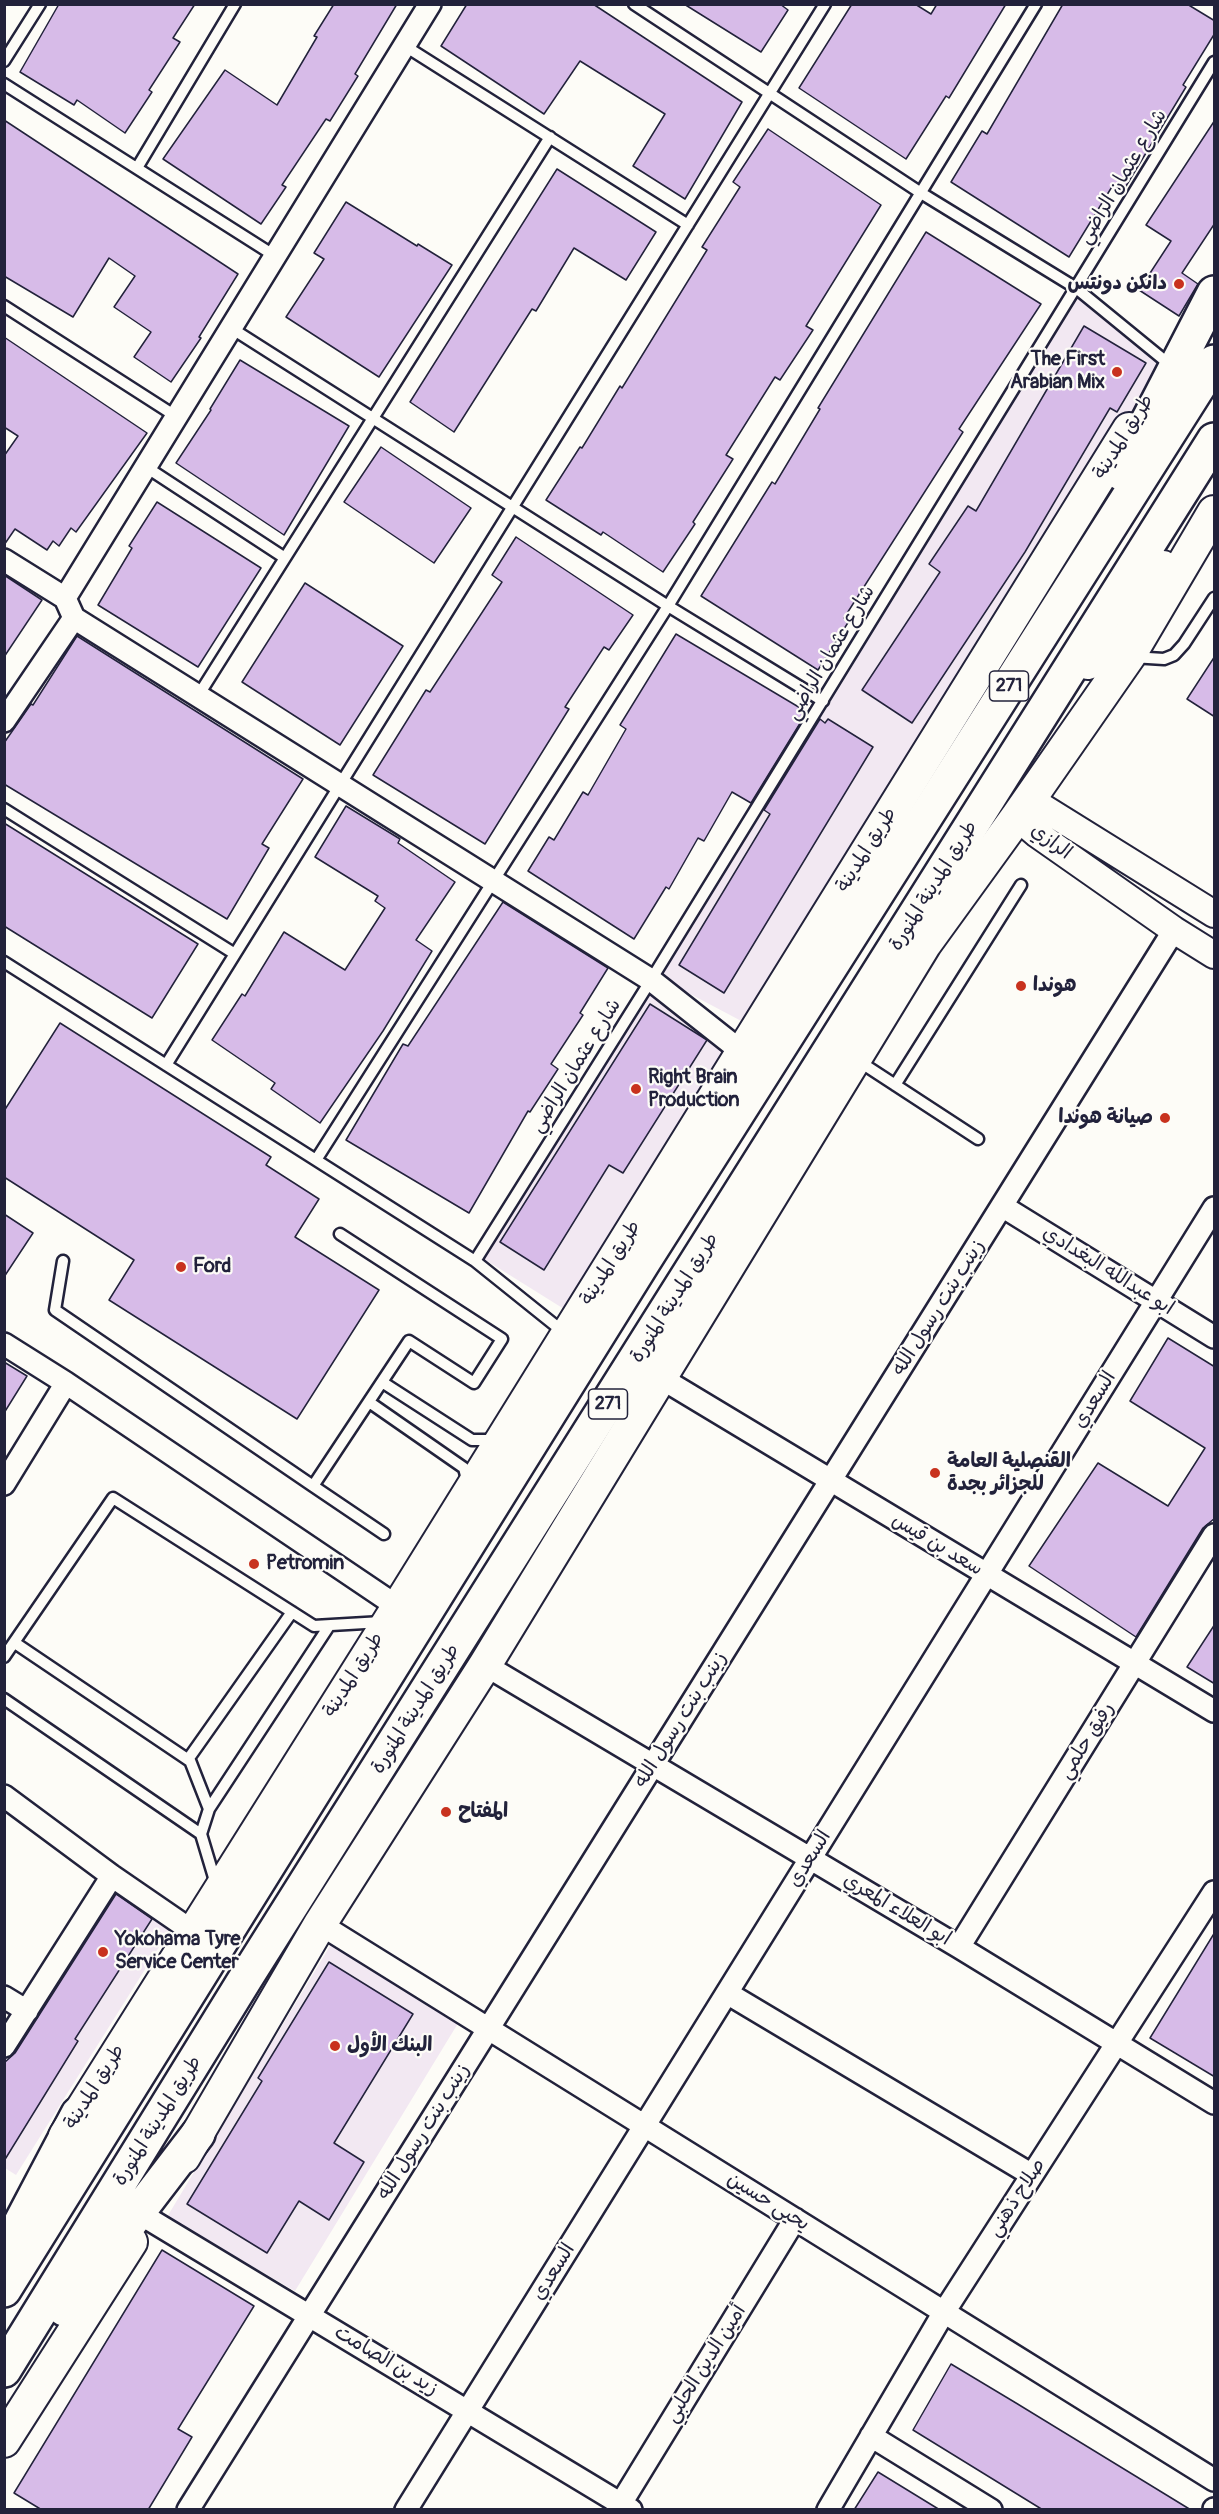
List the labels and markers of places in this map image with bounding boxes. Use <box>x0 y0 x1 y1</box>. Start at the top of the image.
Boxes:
place label: دانكن دونتس <box>1067 272 1167 296</box>
marker: دانكن دونتس <box>1172 277 1186 291</box>
place label: The First Arabian Mix <box>1010 348 1105 395</box>
marker: The First Arabian Mix <box>1110 365 1124 379</box>
place label: هوندا <box>1033 974 1076 998</box>
marker: هوندا <box>1014 979 1028 993</box>
place label: Right Brain Production <box>648 1066 740 1113</box>
marker: Right Brain Production <box>629 1082 643 1096</box>
place label: صيانة هوندا <box>1059 1106 1153 1130</box>
marker: صيانة هوندا <box>1158 1111 1172 1125</box>
place label: Ford <box>193 1255 231 1279</box>
marker: Ford <box>174 1260 188 1274</box>
place label: القنصلية العامة للجزائر بجدة <box>947 1450 1071 1497</box>
marker: القنصلية العامة للجزائر بجدة <box>928 1466 942 1480</box>
place label: Petromin <box>266 1552 344 1576</box>
marker: Petromin <box>247 1557 261 1571</box>
place label: المفتاح <box>458 1800 508 1824</box>
marker: المفتاح <box>439 1805 453 1819</box>
place label: Yokohama Tyre Service Center <box>115 1928 240 1975</box>
marker: Yokohama Tyre Service Center <box>96 1945 110 1959</box>
place label: البنك الأول <box>347 2034 432 2058</box>
marker: البنك الأول <box>328 2039 342 2053</box>

